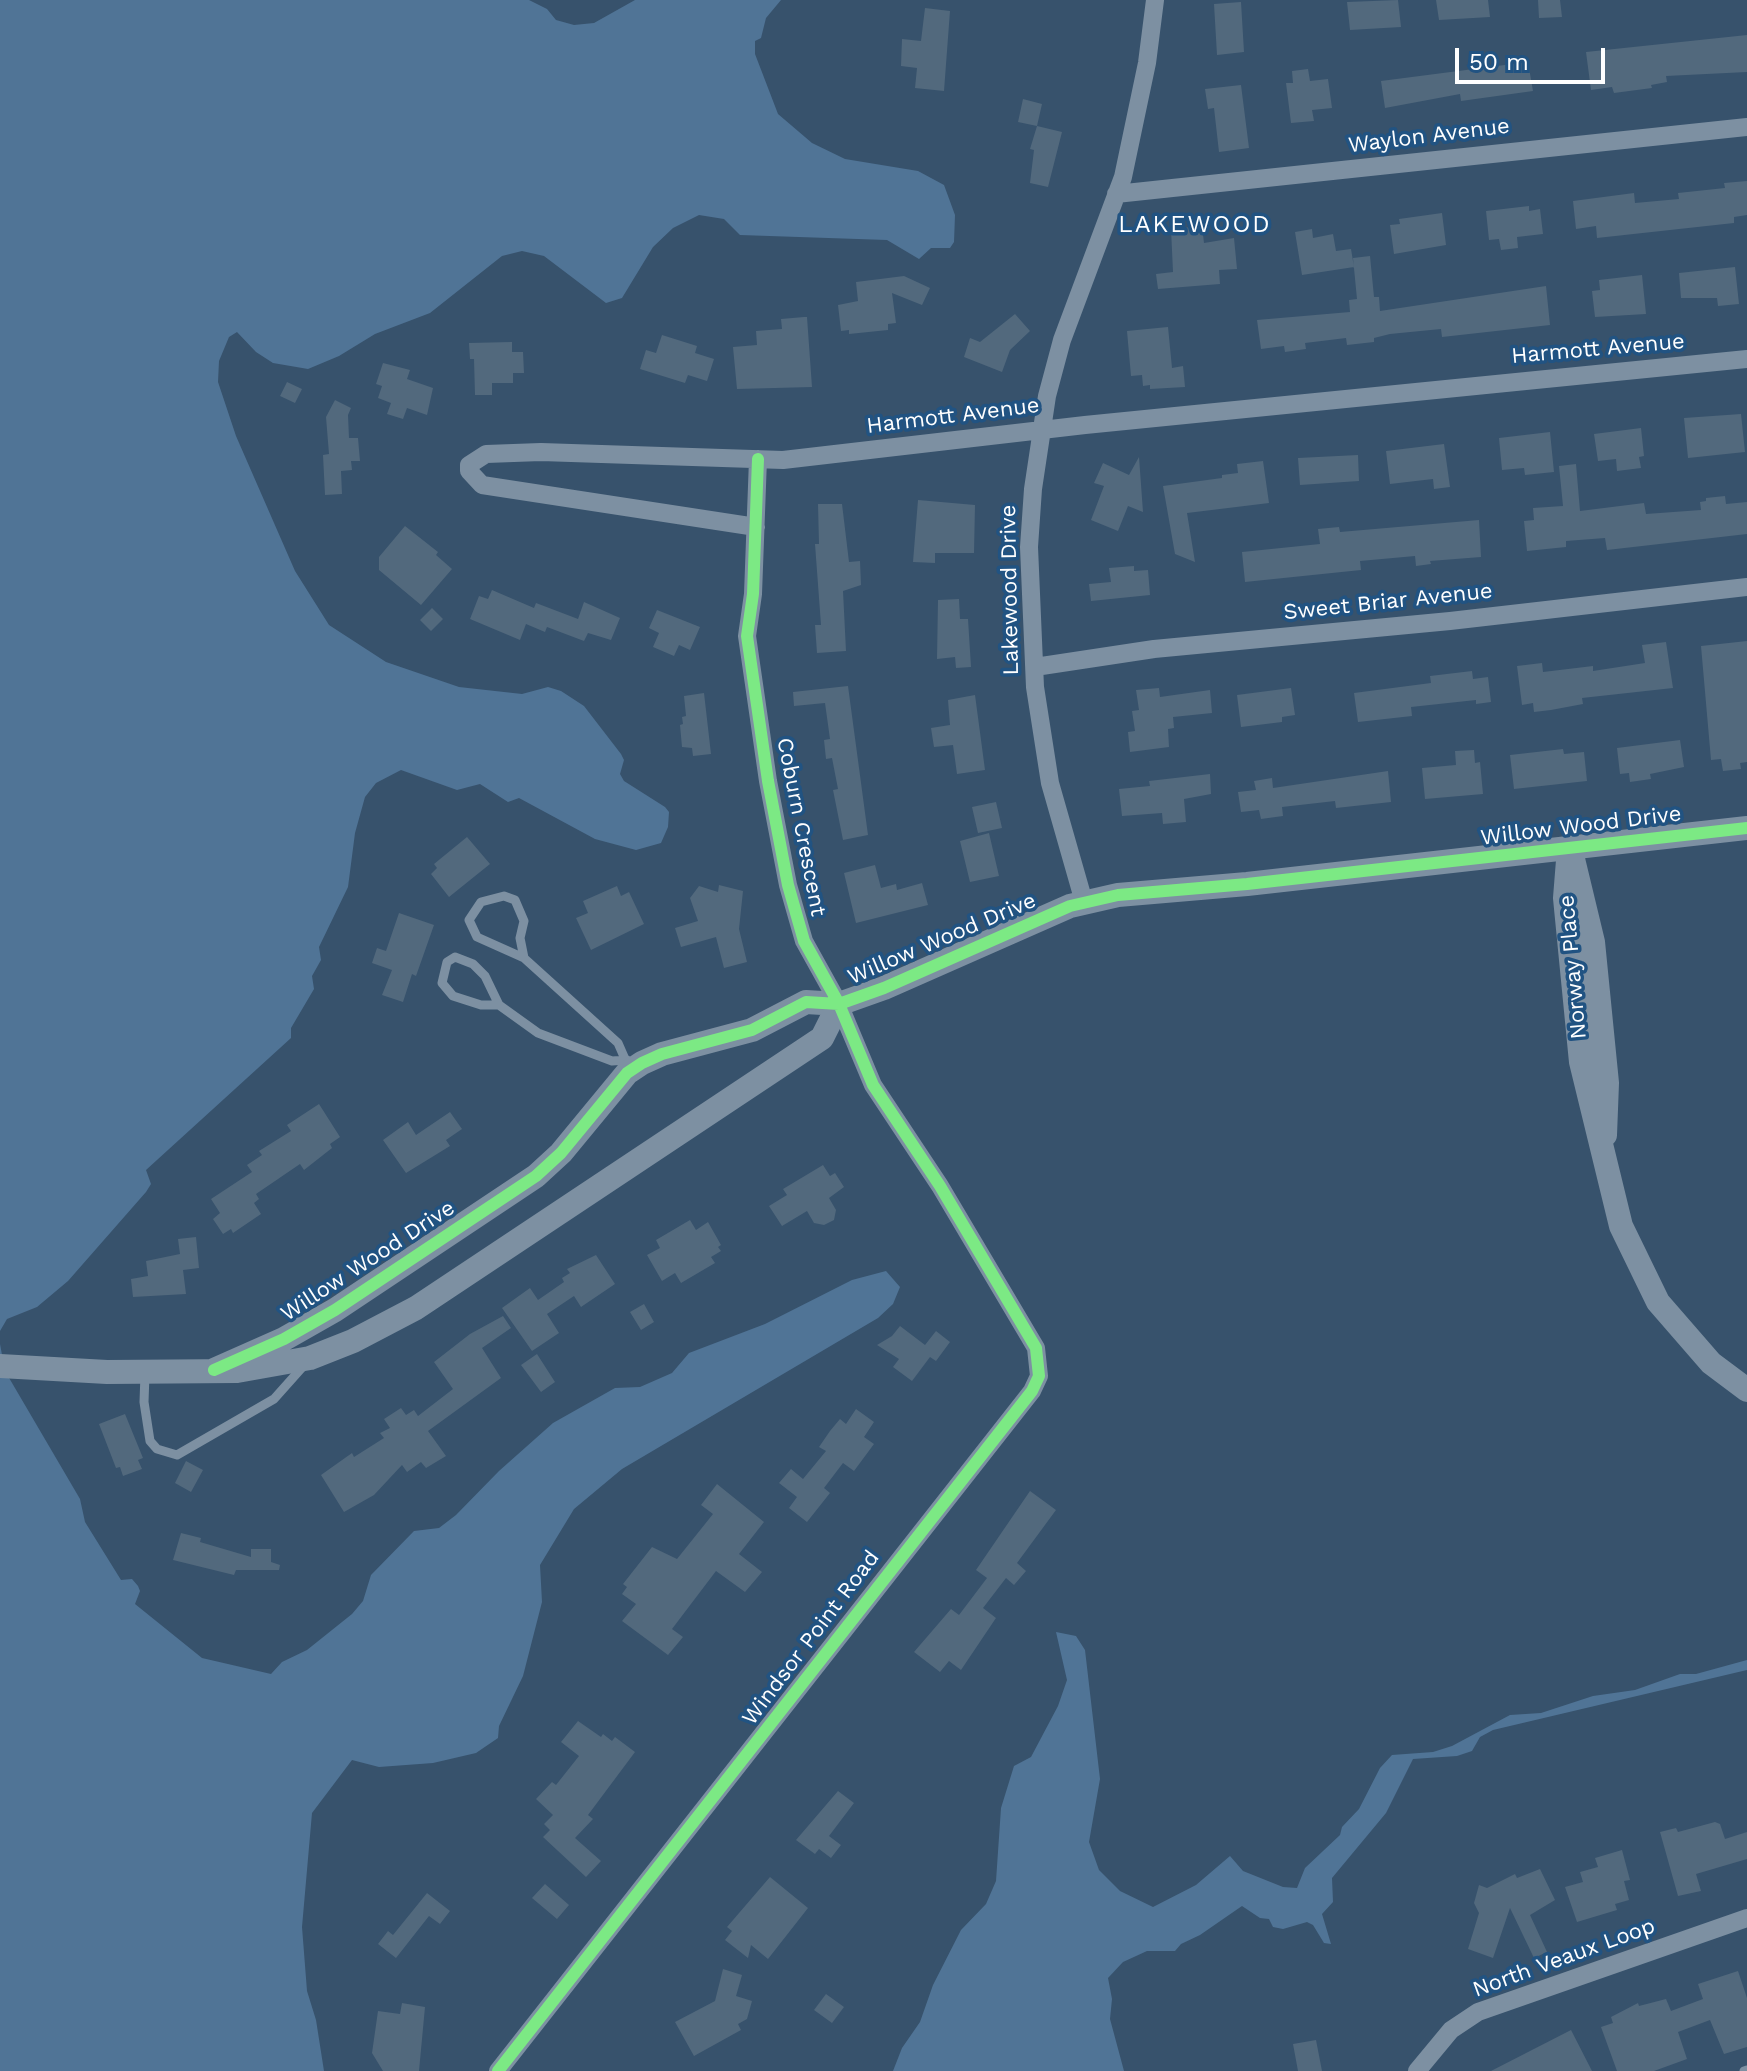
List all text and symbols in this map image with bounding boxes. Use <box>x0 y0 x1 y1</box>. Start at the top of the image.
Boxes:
scale bar <box>1459 32 1609 82</box>
text: 50 m <box>1469 48 1529 76</box>
street label: Waylon Avenue <box>1347 113 1511 159</box>
district label: LAKEWOOD <box>1118 211 1272 239</box>
street label: Harmott Avenue <box>1510 328 1686 370</box>
street label: Harmott Avenue <box>865 392 1041 440</box>
street label: Lakewood Drive <box>995 504 1025 676</box>
street label: Sweet Briar Avenue <box>1282 578 1494 626</box>
street label: Coburn Crescent <box>771 735 831 919</box>
street label: Willow Wood Drive <box>1479 801 1683 851</box>
street label: Willow Wood Drive <box>844 887 1040 991</box>
street label: Norway Place <box>1554 894 1592 1040</box>
street label: Willow Wood Drive <box>276 1195 460 1327</box>
street label: Windsor Point Road <box>737 1545 885 1731</box>
street label: North Veaux Loop <box>1469 1913 1659 2003</box>

